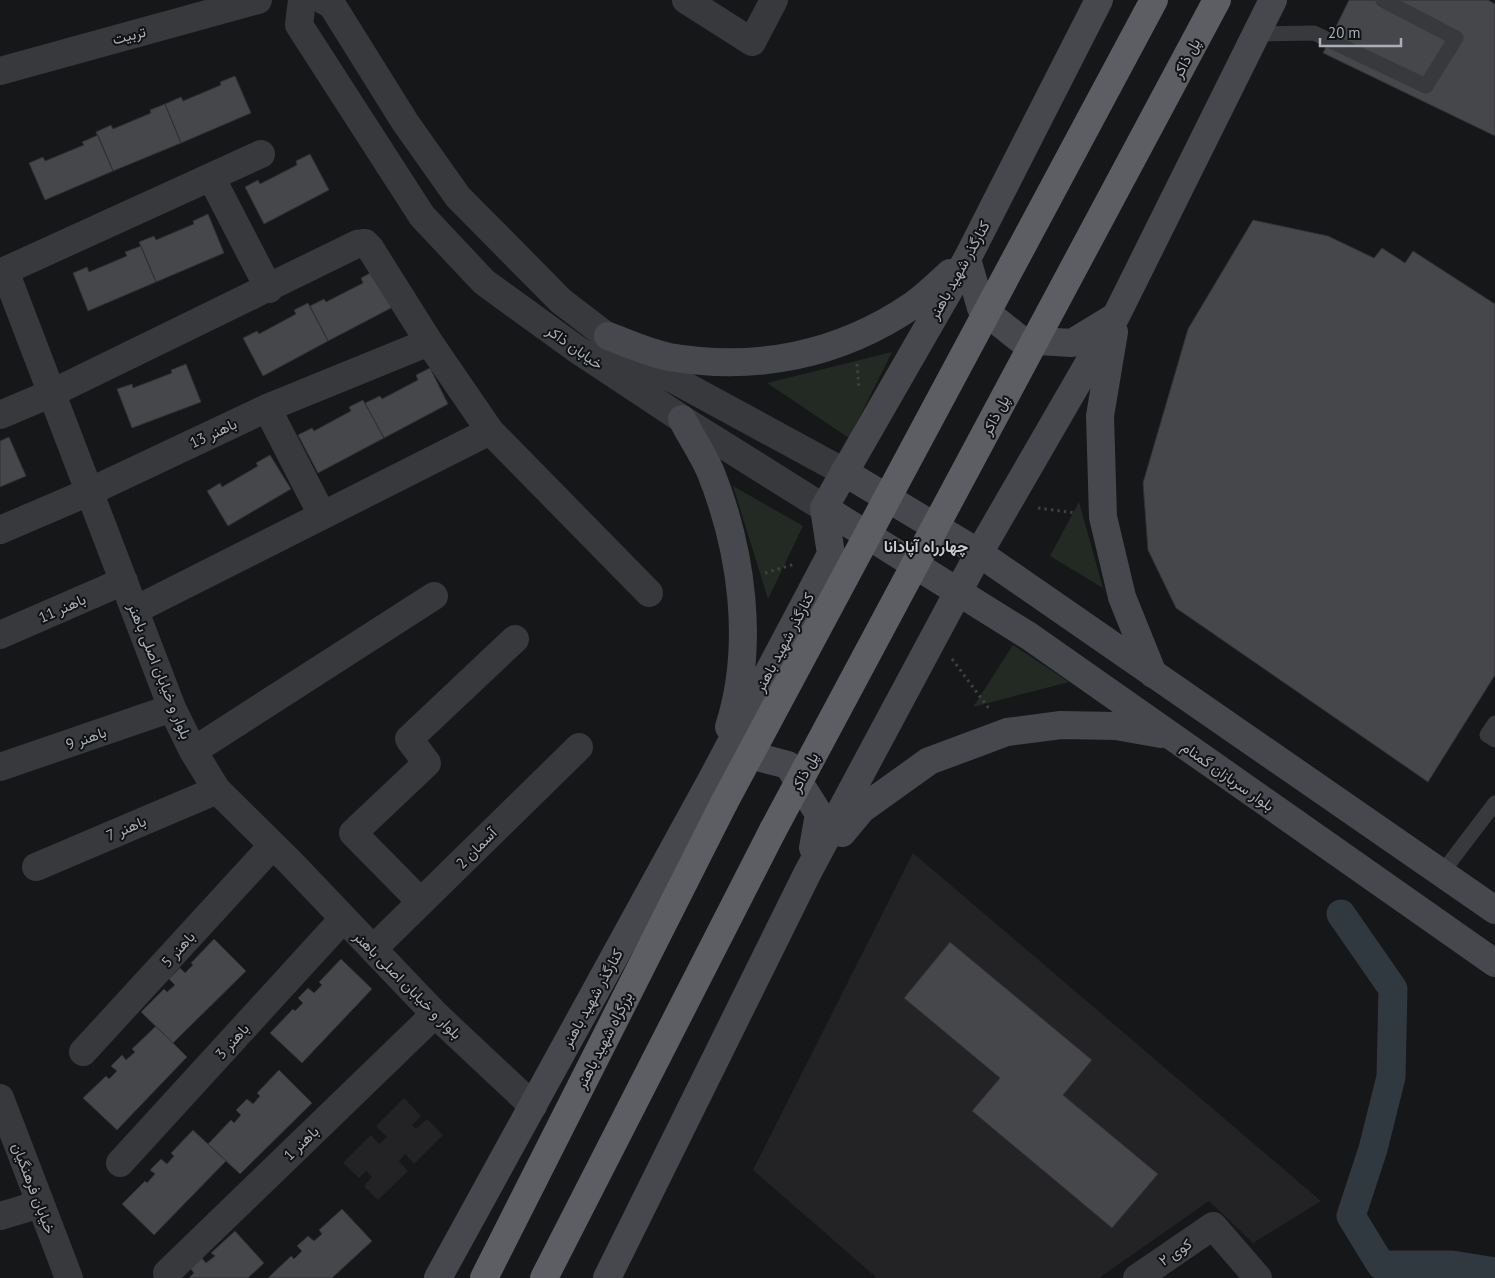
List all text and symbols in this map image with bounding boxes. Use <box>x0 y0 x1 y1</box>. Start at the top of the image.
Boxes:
scale bar <box>1320 15 1401 47</box>
street label: تربیت <box>110 21 148 49</box>
text: 20 m <box>1328 23 1361 42</box>
street label: پل ذاکر <box>1167 35 1205 83</box>
street label: کنارگذر شهید باهنر <box>924 217 994 323</box>
street label: خیابان ذاکر <box>542 320 607 373</box>
street label: پل ذاکر <box>976 392 1014 440</box>
street label: باهنر 13 <box>186 414 240 452</box>
district label: چهارراه آپادانا <box>884 536 968 558</box>
street label: باهنر 11 <box>35 589 89 627</box>
street label: کنارگذر شهید باهنر <box>749 589 818 696</box>
street label: بلوار و خیابان اصلی باهنر <box>123 599 196 742</box>
street label: باهنر 9 <box>63 722 109 754</box>
street label: بلوار سربازان گمنام <box>1177 737 1278 816</box>
street label: پل ذاکر <box>785 749 823 797</box>
street label: باهنر 7 <box>103 811 149 845</box>
street label: آسمان 2 <box>452 822 502 872</box>
street label: بلوار و خیابان اصلی باهنر <box>349 926 466 1044</box>
street label: باهنر 5 <box>157 927 199 971</box>
street label: کنارگذر شهید باهنر <box>557 945 627 1051</box>
street label: بزرگراه شهید باهنر <box>571 988 637 1092</box>
street label: باهنر 3 <box>211 1019 253 1063</box>
street label: باهنر 1 <box>279 1122 323 1164</box>
street label: خیابان فرهنگیان <box>8 1140 60 1236</box>
street label: کوی ۲ <box>1155 1234 1196 1271</box>

